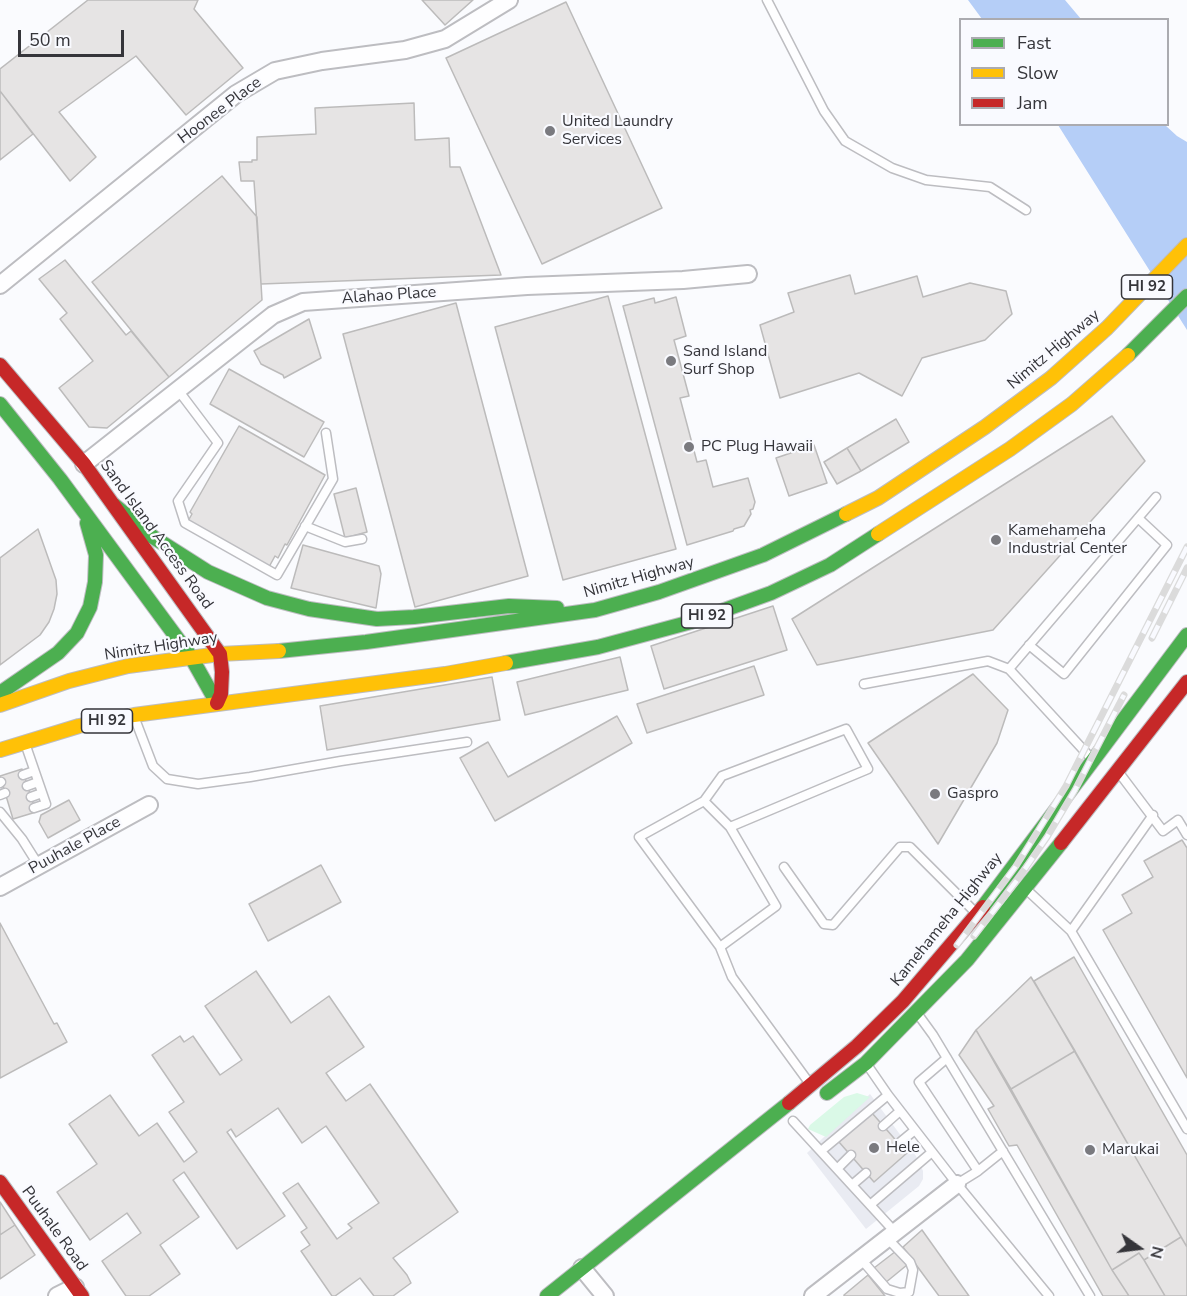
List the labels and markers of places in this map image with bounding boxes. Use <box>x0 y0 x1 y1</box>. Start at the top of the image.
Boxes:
place label: United Laundry Services <box>562 112 673 150</box>
marker: United Laundry Services <box>543 124 557 138</box>
place label: Sand Island Surf Shop <box>683 342 767 380</box>
marker: Sand Island Surf Shop <box>664 354 678 368</box>
place label: PC Plug Hawaii <box>701 437 813 457</box>
marker: PC Plug Hawaii <box>682 440 696 454</box>
place label: Kamehameha Industrial Center <box>1008 521 1127 559</box>
marker: Kamehameha Industrial Center <box>989 533 1003 547</box>
place label: Gaspro <box>947 784 999 804</box>
marker: Gaspro <box>928 787 942 801</box>
place label: Hele <box>886 1138 920 1158</box>
place label: Marukai <box>1102 1140 1159 1160</box>
marker: Hele <box>867 1141 881 1155</box>
marker: Marukai <box>1083 1143 1097 1157</box>

